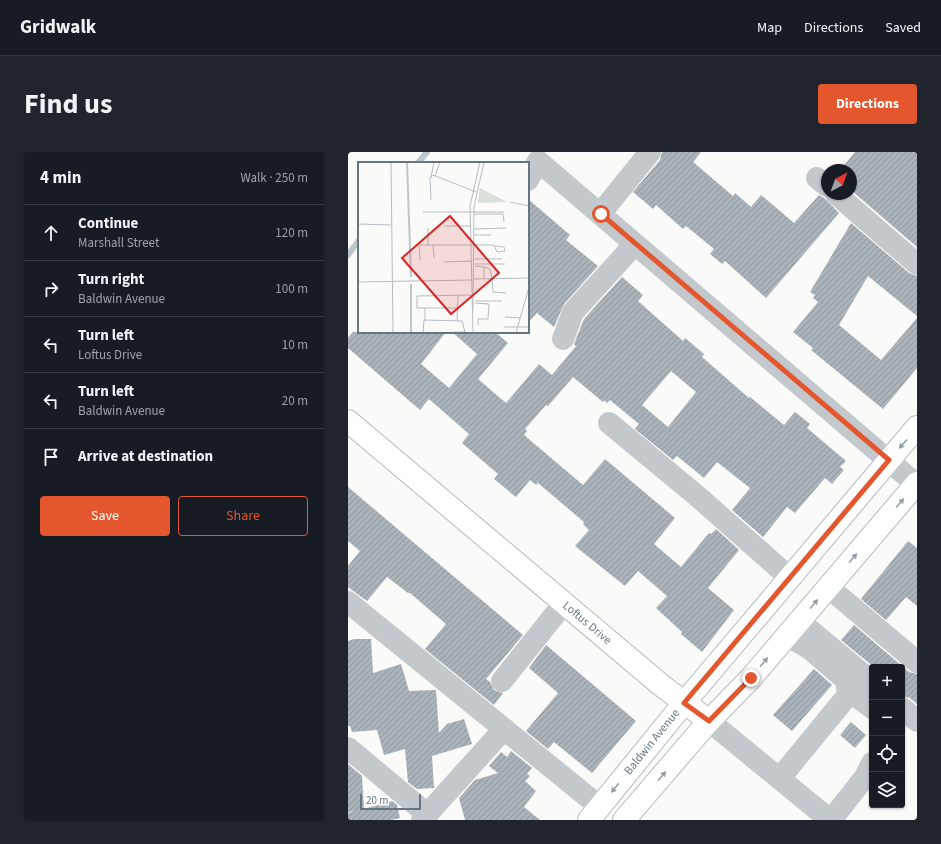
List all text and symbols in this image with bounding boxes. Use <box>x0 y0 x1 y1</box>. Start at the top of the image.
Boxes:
text: Gridwalk <box>20 14 96 41</box>
text: Map <box>757 18 782 38</box>
text: Directions <box>804 18 863 38</box>
text: Saved <box>885 18 921 38</box>
text: Find us <box>24 84 112 124</box>
button: Directions <box>818 84 917 124</box>
inset map <box>358 162 529 333</box>
north arrow <box>821 164 857 200</box>
text: 4 min <box>40 166 81 190</box>
text: Walk · 250 m <box>240 169 308 187</box>
route start <box>592 205 610 223</box>
text: Continue <box>78 213 138 234</box>
icon: ahead <box>40 222 62 244</box>
text: 120 m <box>275 224 308 242</box>
text: Marshall Street <box>78 234 159 252</box>
text: Turn right <box>78 269 144 290</box>
icon: right <box>40 278 62 300</box>
text: 100 m <box>275 280 308 298</box>
text: Baldwin Avenue <box>78 290 165 308</box>
text: Turn left <box>78 325 134 346</box>
icon: left <box>40 334 62 356</box>
text: 10 m <box>282 336 308 354</box>
text: Loftus Drive <box>78 346 142 364</box>
text: Turn left <box>78 381 134 402</box>
icon: left <box>40 390 62 412</box>
text: 20 m <box>282 392 308 410</box>
text: Baldwin Avenue <box>78 402 165 420</box>
one-way arrow <box>898 438 907 449</box>
icon: arrive <box>40 446 62 468</box>
text: Arrive at destination <box>78 446 213 467</box>
button: Save <box>40 496 170 536</box>
button: Share <box>178 496 308 536</box>
one-way arrow <box>895 498 904 508</box>
one-way arrow <box>849 552 858 563</box>
street label: Loftus Drive <box>559 597 615 649</box>
one-way arrow <box>809 599 818 609</box>
one-way arrow <box>760 657 769 667</box>
map controls <box>869 664 905 808</box>
button: + <box>869 664 905 700</box>
route end <box>742 669 760 687</box>
button: − <box>869 700 905 736</box>
street label: Baldwin Avenue <box>620 705 684 779</box>
button: locate <box>869 736 905 772</box>
one-way arrow <box>657 772 666 781</box>
button: layers <box>869 772 905 808</box>
one-way arrow <box>611 782 620 793</box>
scale bar <box>360 792 421 811</box>
text: 20 m <box>366 793 388 808</box>

